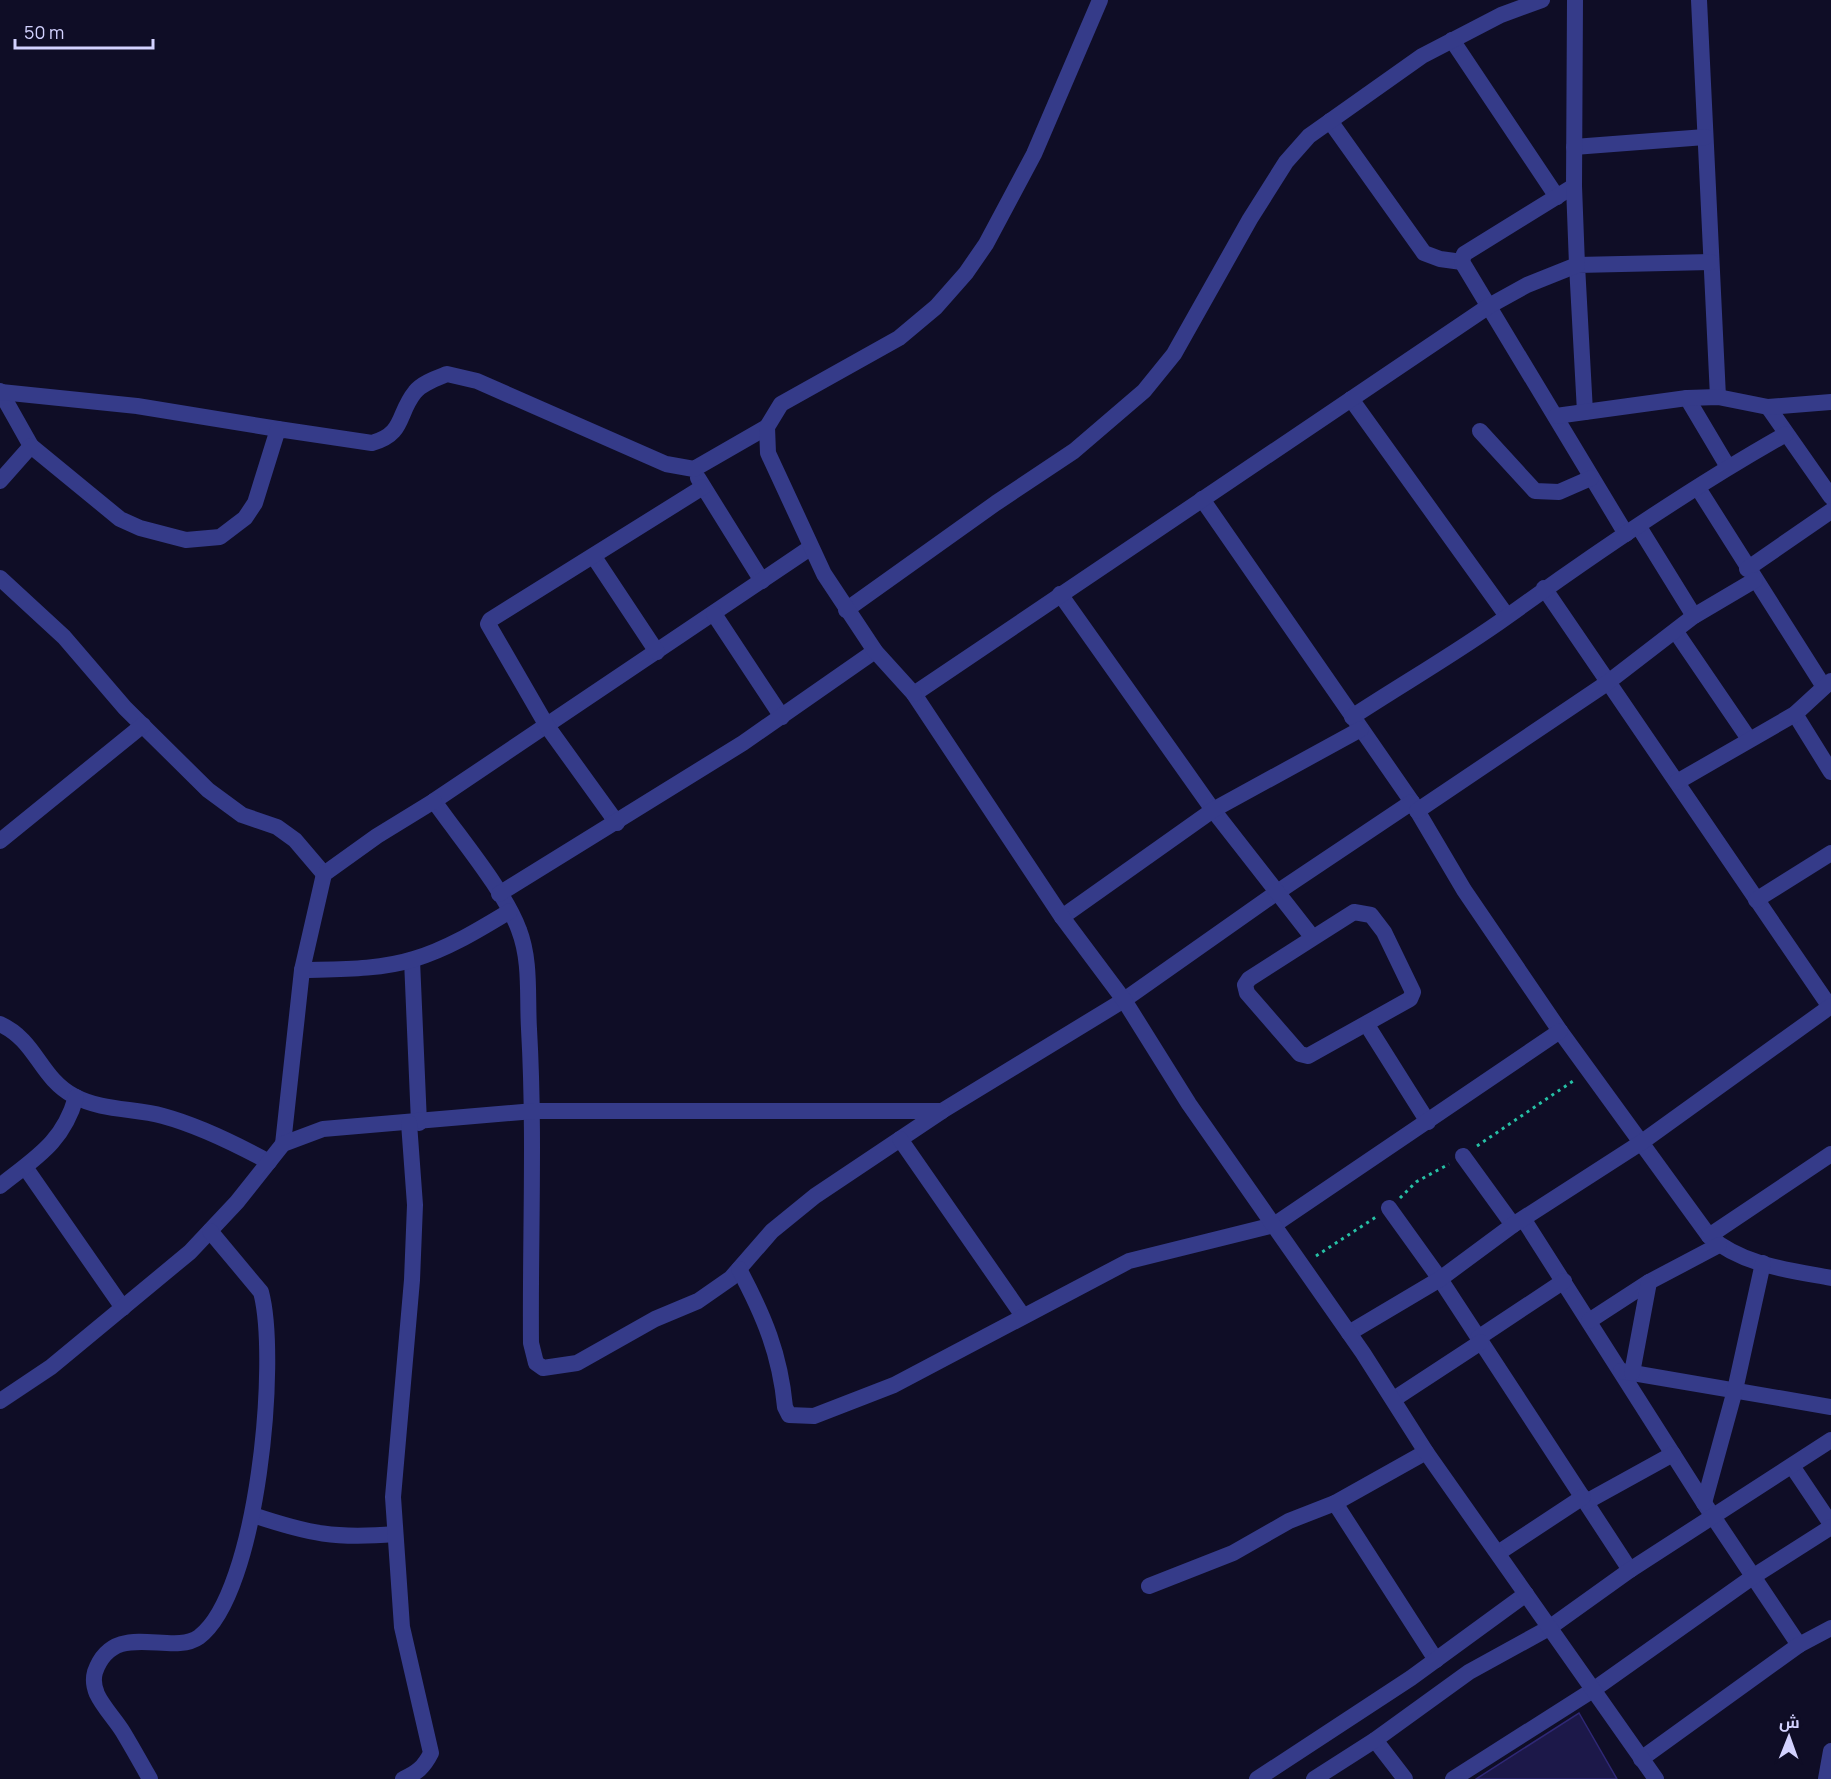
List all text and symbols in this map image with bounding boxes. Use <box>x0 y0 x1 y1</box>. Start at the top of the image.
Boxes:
scale bar <box>15 12 153 50</box>
text: 50 m <box>24 20 64 44</box>
north arrow <box>1759 1707 1819 1767</box>
text: ش <box>1779 1711 1800 1733</box>

